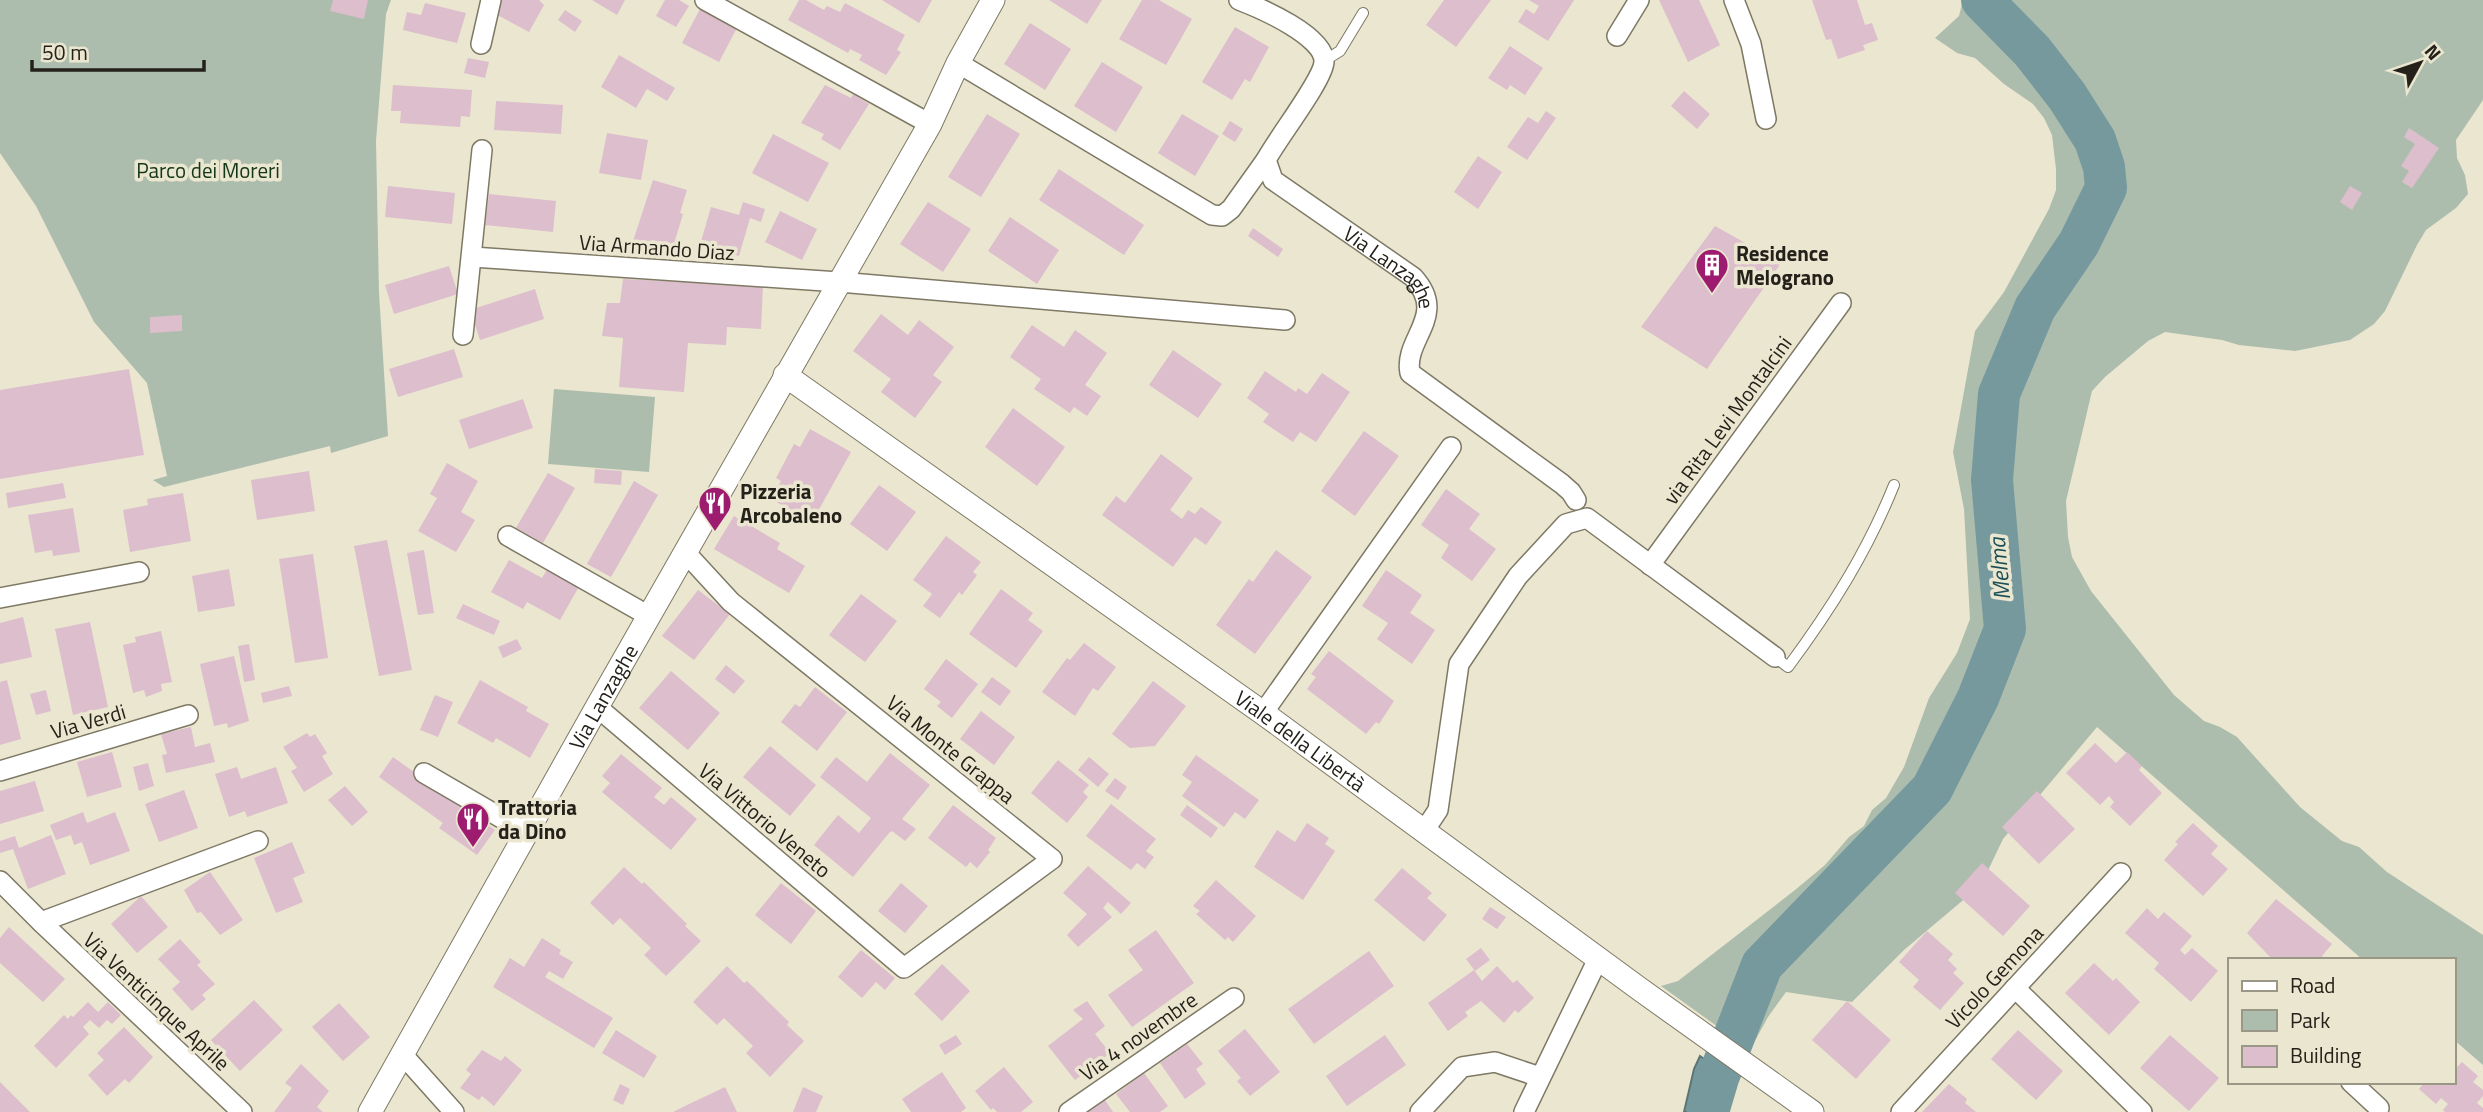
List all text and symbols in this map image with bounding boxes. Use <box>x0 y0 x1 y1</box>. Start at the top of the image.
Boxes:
scale bar <box>32 28 203 72</box>
north arrow <box>2385 28 2455 98</box>
text: 50 m <box>42 36 88 68</box>
text: N <box>2418 37 2449 66</box>
park label: Parco dei Moreri <box>136 154 280 186</box>
street label: Via Lanzaghe <box>1337 217 1443 310</box>
street label: Via Armando Diaz <box>578 226 736 268</box>
place label: Residence Melograno <box>1736 237 1834 293</box>
building icon: Residence Melograno <box>1693 246 1731 295</box>
street label: via Rita Levi Montalcini <box>1655 329 1799 511</box>
place label: Pizzeria Arcobaleno <box>740 475 842 531</box>
restaurant icon: Pizzeria Arcobaleno <box>696 484 734 533</box>
water label: Melma <box>1979 535 2019 602</box>
street label: Via Lanzaghe <box>560 638 646 755</box>
street label: Viale della Libertà <box>1228 682 1373 800</box>
street label: Via Monte Grappa <box>880 687 1023 811</box>
street label: Via Verdi <box>47 695 129 747</box>
street label: Via Vittorio Veneto <box>692 755 838 885</box>
place label: Trattoria da Dino <box>498 791 577 847</box>
restaurant icon: Trattoria da Dino <box>454 800 492 849</box>
street label: Vicolo Gemona <box>1937 918 2051 1036</box>
street label: Via Venticinque Aprile <box>76 924 238 1078</box>
legend <box>2228 958 2455 1084</box>
text: Road <box>2290 969 2335 1001</box>
street label: Via 4 novembre <box>1073 984 1203 1088</box>
text: Park <box>2290 1004 2330 1036</box>
text: Building <box>2290 1039 2362 1071</box>

